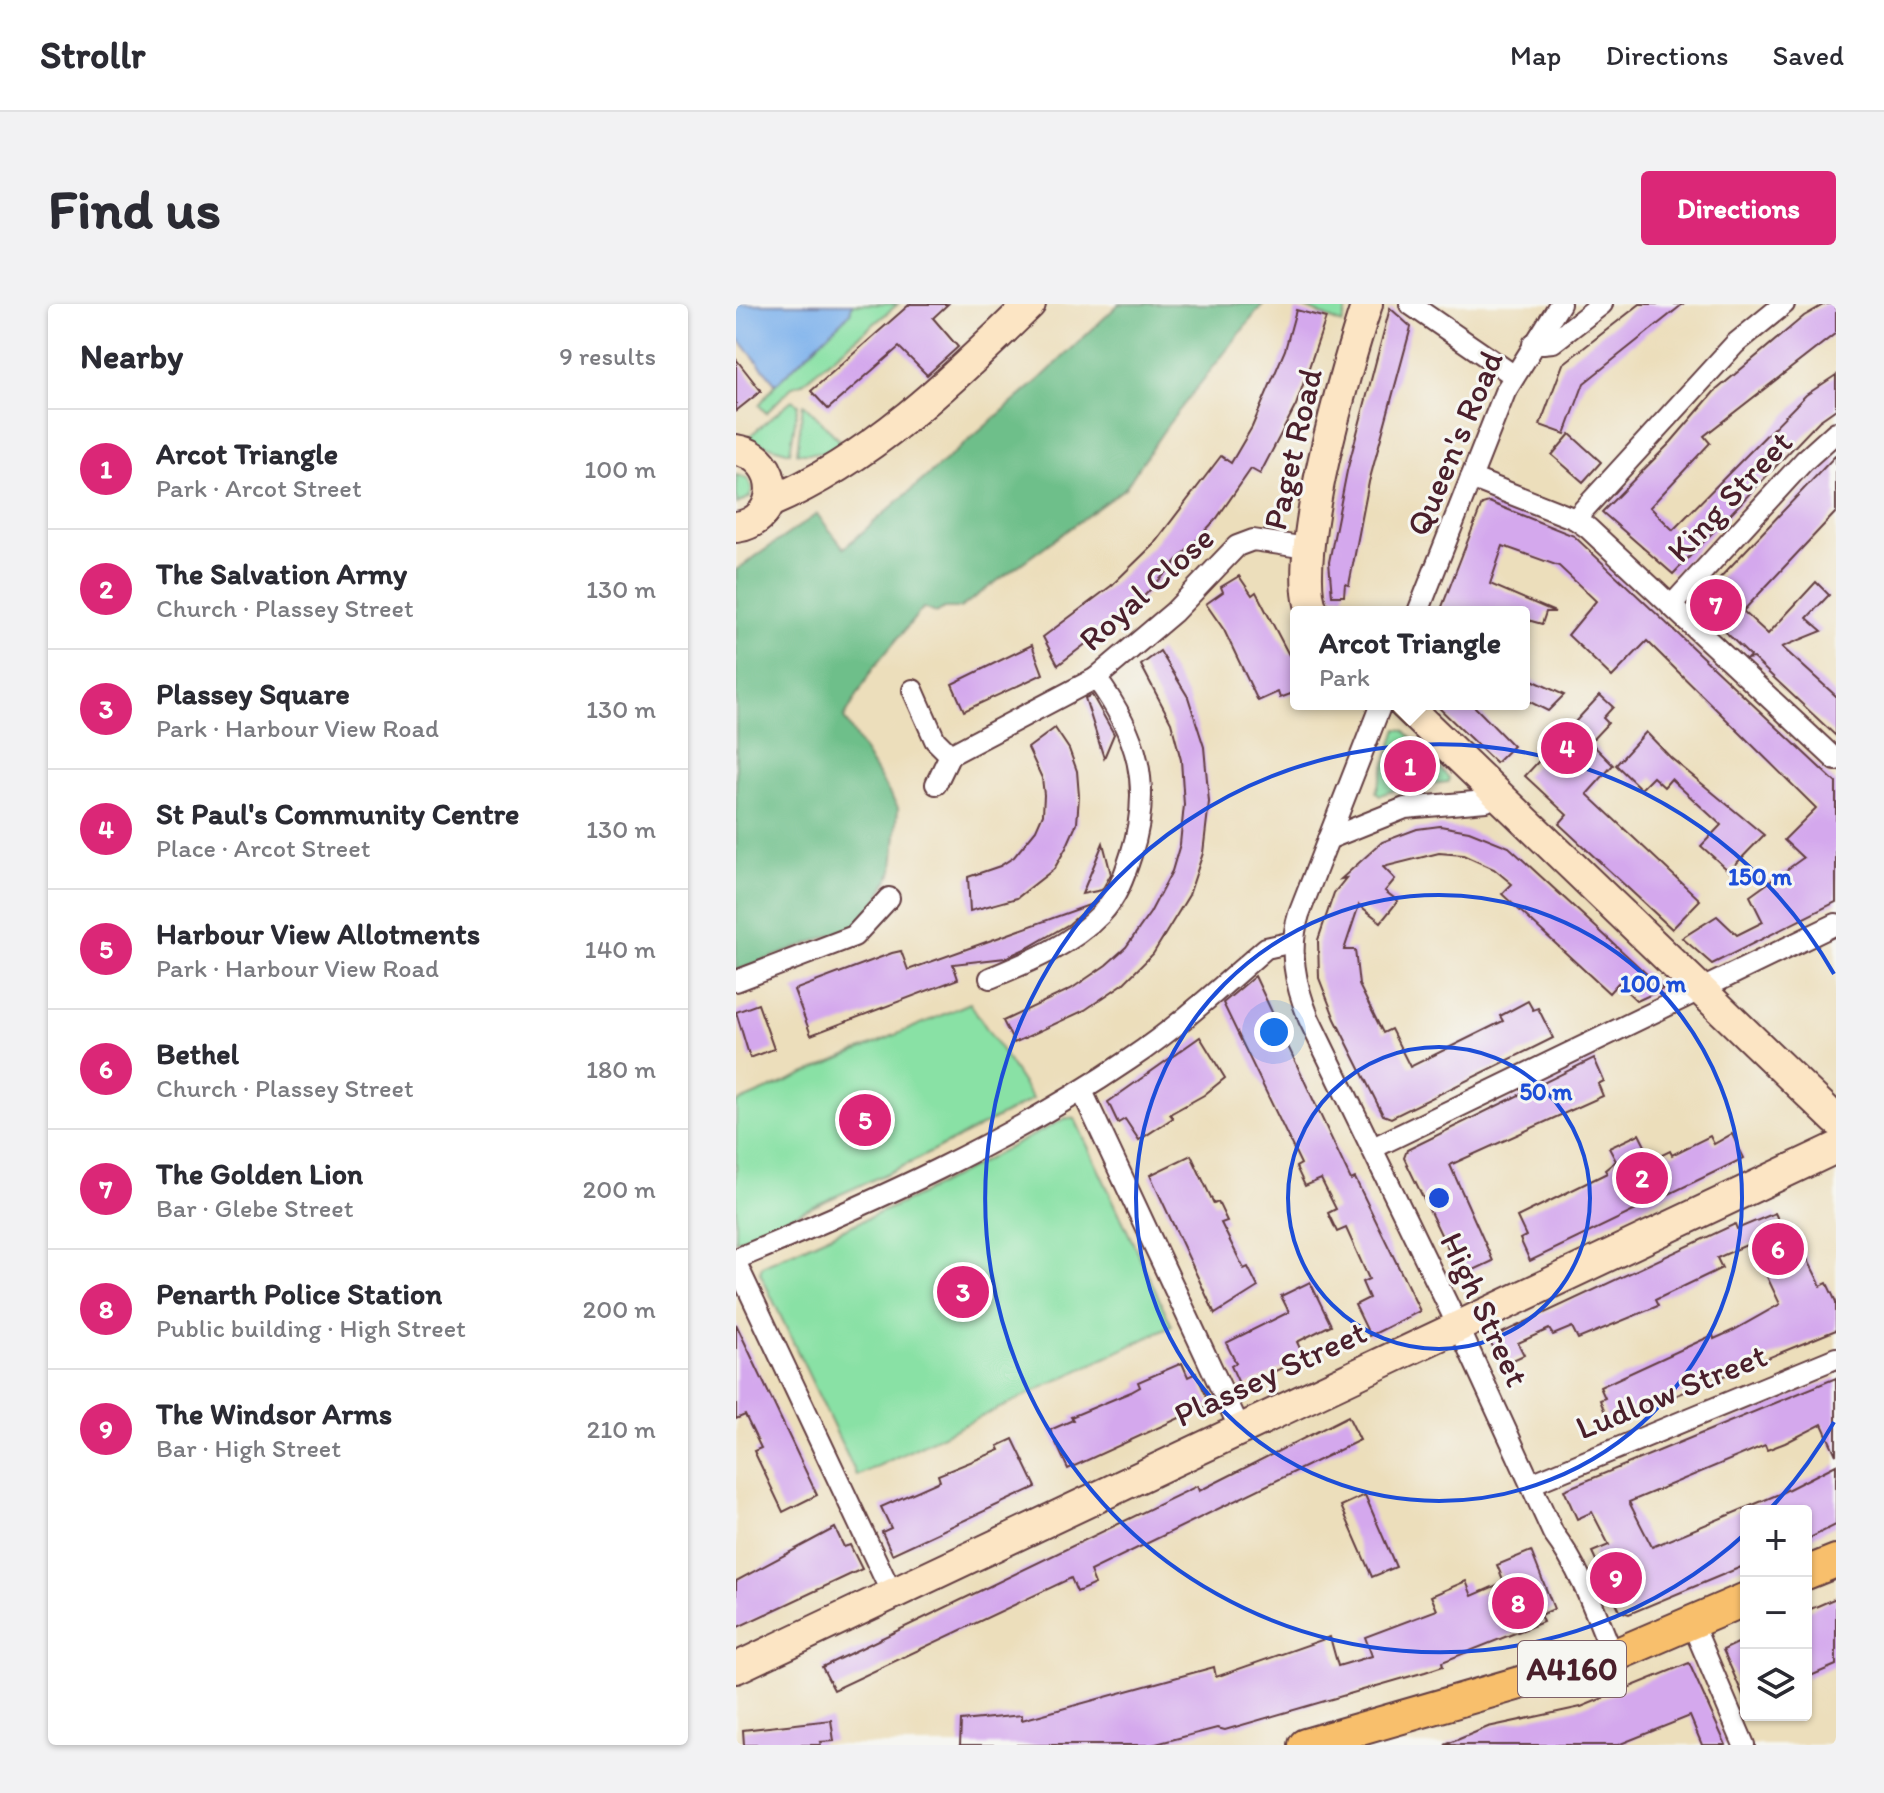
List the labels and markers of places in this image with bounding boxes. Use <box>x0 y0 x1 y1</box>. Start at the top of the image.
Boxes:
pin: 7 <box>1690 575 1742 635</box>
pin: 4 <box>1541 718 1593 778</box>
pin: 1 <box>1384 736 1436 796</box>
pin: 5 <box>839 1090 891 1150</box>
pin: 2 <box>1616 1148 1668 1208</box>
centre of rings <box>1425 1184 1453 1212</box>
pin: 6 <box>1752 1219 1804 1279</box>
pin: 3 <box>937 1262 989 1322</box>
pin: 9 <box>1590 1548 1642 1608</box>
pin: 8 <box>1492 1573 1544 1633</box>

